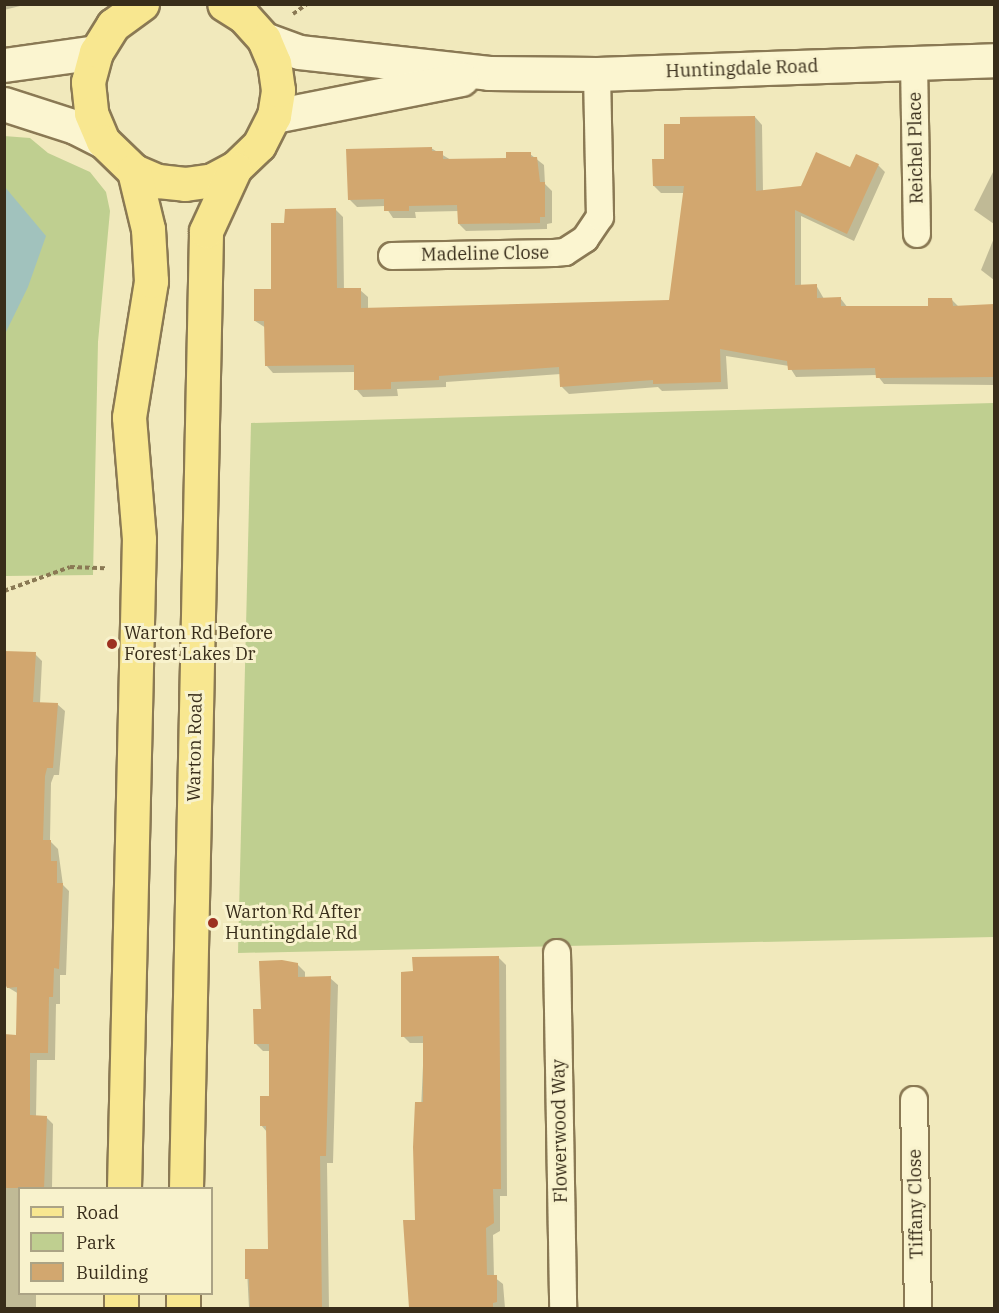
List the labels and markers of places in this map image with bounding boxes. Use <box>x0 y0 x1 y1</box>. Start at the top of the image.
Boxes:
place label: Warton Rd Before Forest Lakes Dr <box>124 623 273 666</box>
marker: Warton Rd Before Forest Lakes Dr <box>105 637 119 651</box>
place label: Warton Rd After Huntingdale Rd <box>225 902 361 944</box>
marker: Warton Rd After Huntingdale Rd <box>206 916 220 930</box>

